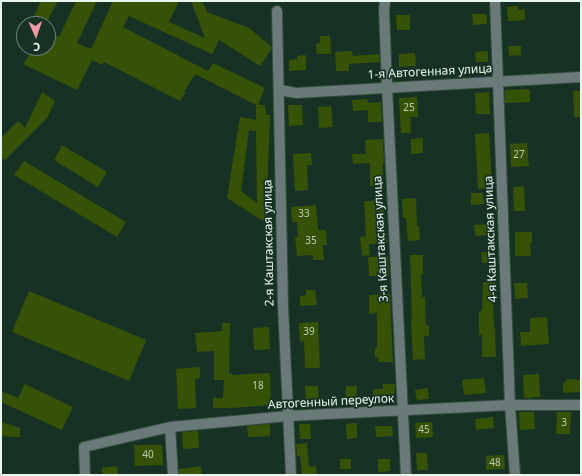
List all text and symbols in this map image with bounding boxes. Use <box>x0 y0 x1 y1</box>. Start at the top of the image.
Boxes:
north arrow <box>16 16 56 56</box>
text: С <box>33 40 41 55</box>
street label: 1-я Автогенная улица <box>367 62 493 82</box>
house number: 25 <box>403 102 415 114</box>
house number: 27 <box>513 149 525 161</box>
street label: 3-я Каштакская улица <box>370 175 392 303</box>
street label: 4-я Каштакская улица <box>482 175 500 303</box>
street label: 2-я Каштакская улица <box>261 180 277 306</box>
house number: 33 <box>298 208 310 220</box>
house number: 35 <box>305 235 317 247</box>
house number: 39 <box>303 326 315 338</box>
house number: 18 <box>252 380 264 392</box>
street label: Автогенный переулок <box>267 391 395 413</box>
house number: 3 <box>561 417 567 429</box>
house number: 45 <box>418 424 430 436</box>
house number: 40 <box>142 449 154 461</box>
house number: 48 <box>489 457 501 469</box>

